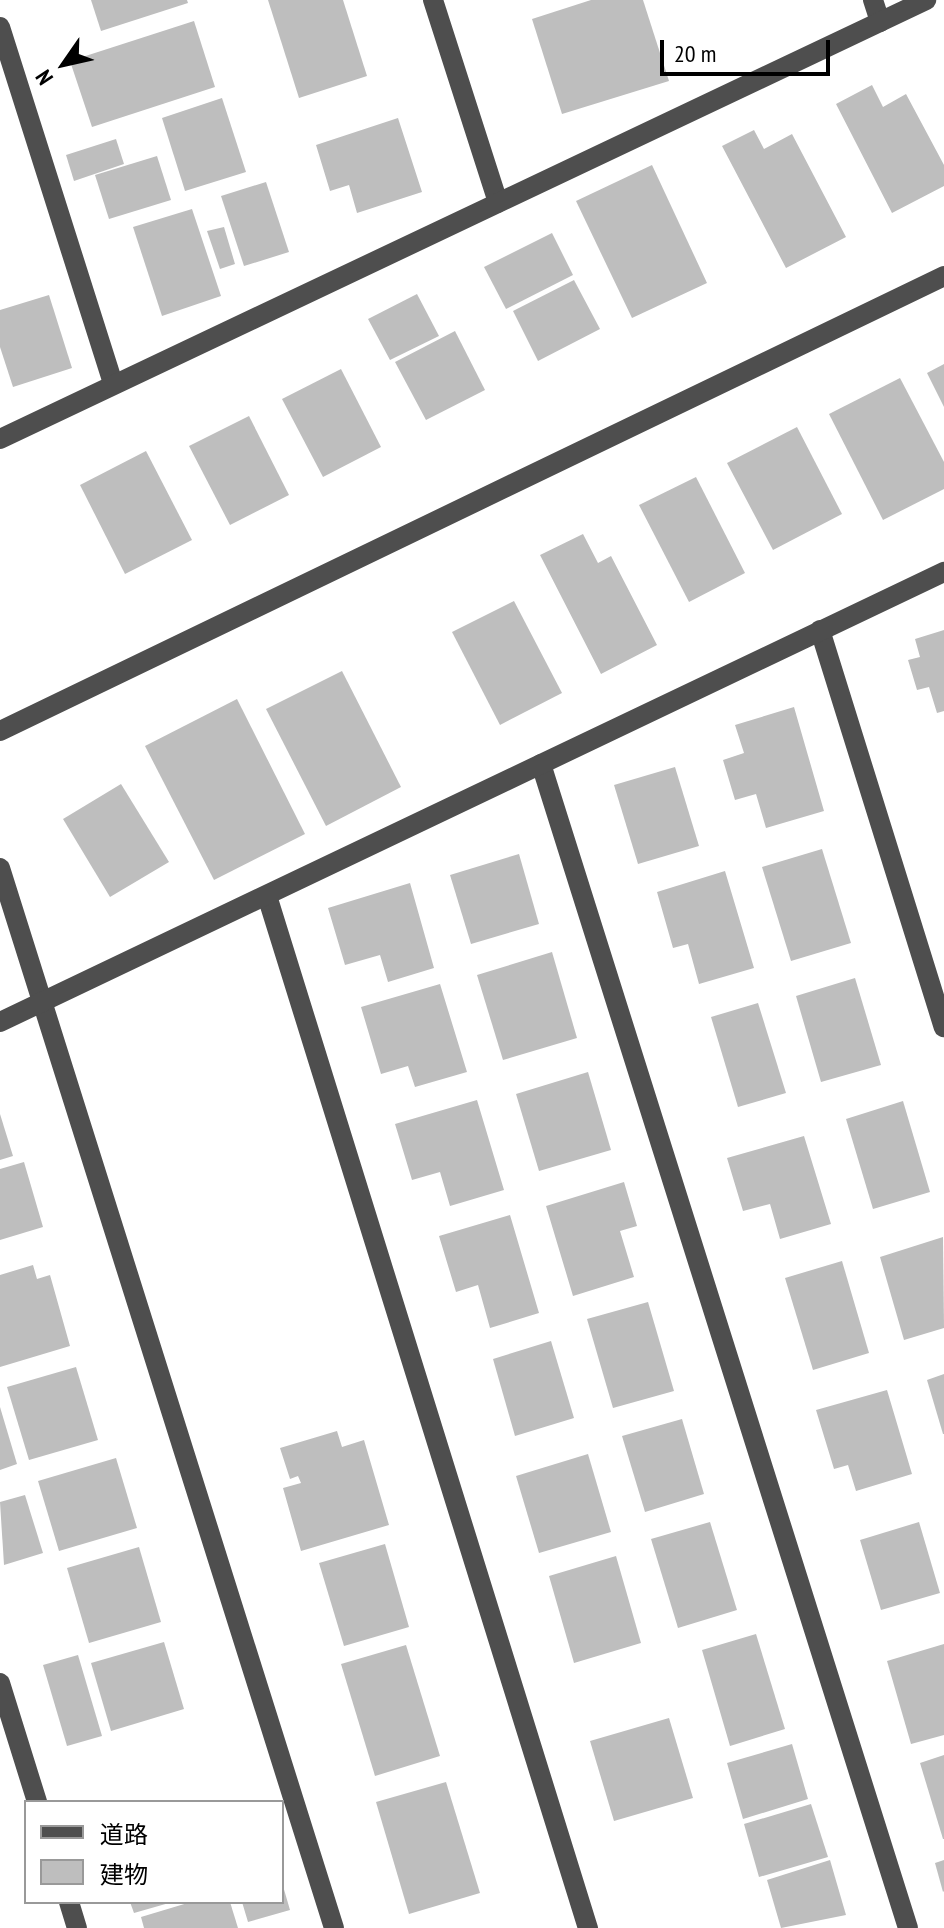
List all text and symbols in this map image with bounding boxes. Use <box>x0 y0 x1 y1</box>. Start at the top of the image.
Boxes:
north arrow <box>24 24 104 104</box>
scale bar <box>664 24 834 74</box>
text: 20 m <box>674 38 716 69</box>
text: N <box>29 65 59 90</box>
legend <box>24 1800 284 1904</box>
text: 道路 <box>100 1819 148 1850</box>
text: 建物 <box>100 1859 148 1890</box>

